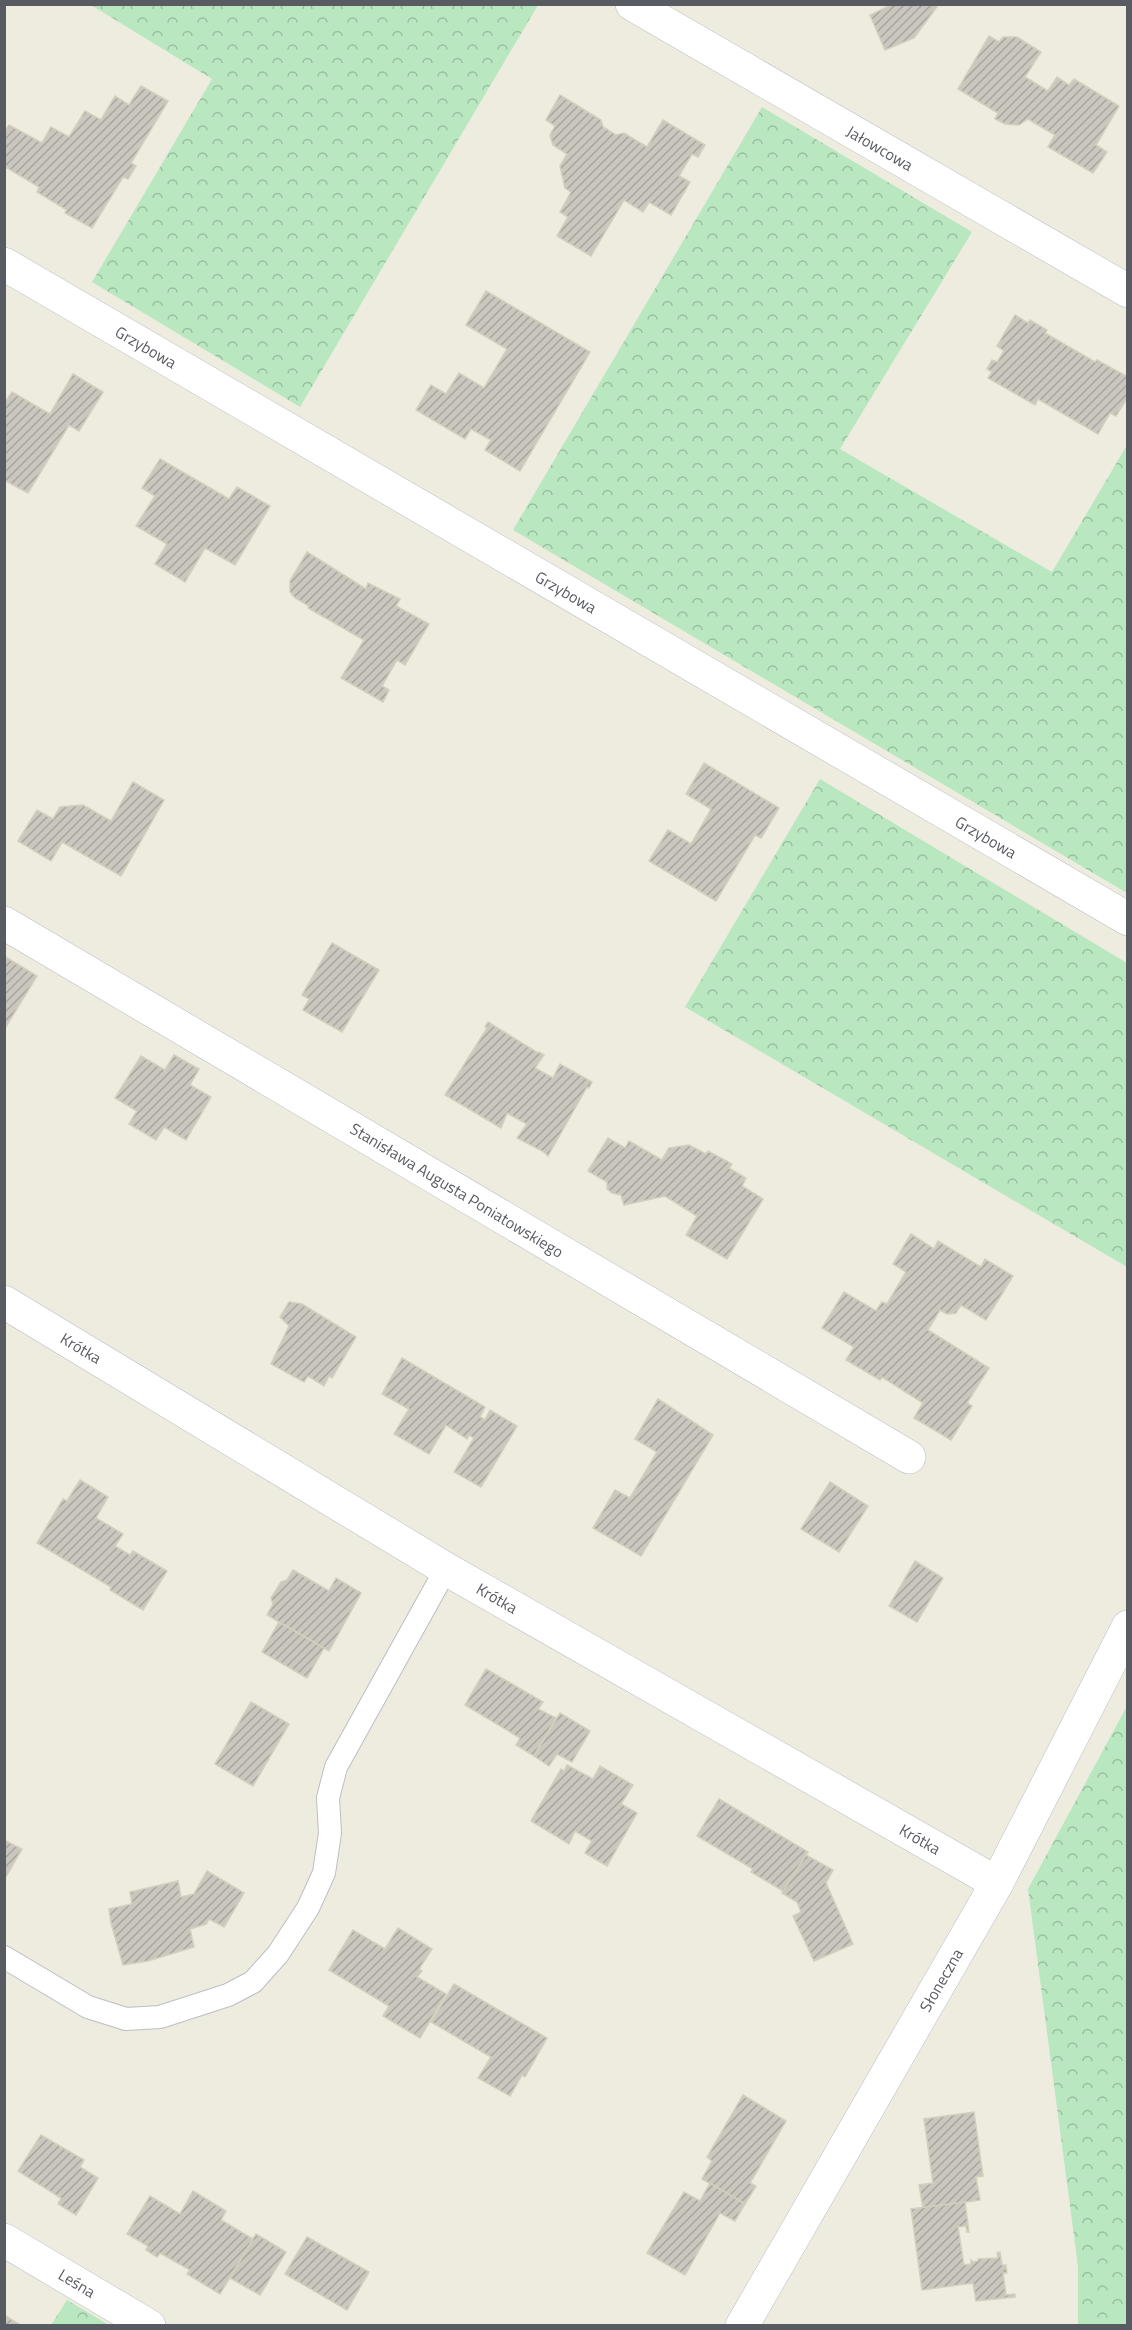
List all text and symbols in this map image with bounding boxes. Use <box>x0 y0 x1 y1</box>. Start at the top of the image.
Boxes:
street label: Jałowcowa <box>842 119 918 177</box>
street label: Grzybowa <box>111 320 181 374</box>
street label: Grzybowa <box>531 565 601 619</box>
street label: Grzybowa <box>951 810 1021 864</box>
street label: Stanisława Augusta Poniatowskiego <box>346 1117 568 1263</box>
street label: Krótka <box>56 1326 106 1370</box>
street label: Krótka <box>472 1577 522 1619</box>
street label: Krótka <box>895 1818 945 1860</box>
street label: Słoneczna <box>913 1944 969 2016</box>
street label: Leśna <box>54 2262 100 2304</box>

